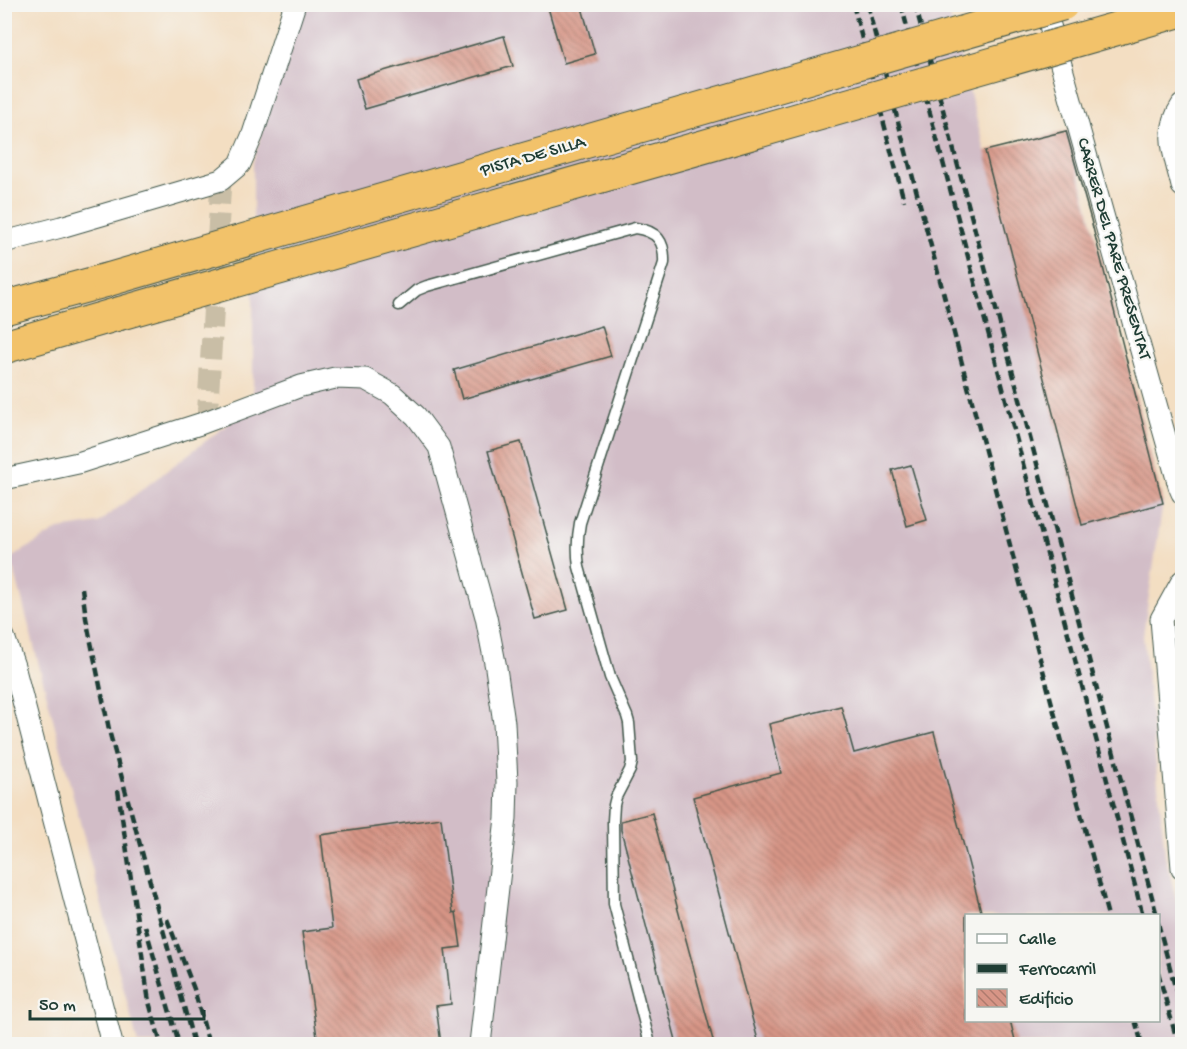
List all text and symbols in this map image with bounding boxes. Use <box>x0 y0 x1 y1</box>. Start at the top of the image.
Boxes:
street label: PISTA DE SILLA <box>477 132 589 182</box>
street label: CARRER DEL PARE PRESENTAT <box>1071 136 1155 363</box>
legend <box>965 914 1160 1022</box>
text: Calle <box>1019 930 1057 951</box>
text: Ferrocarril <box>1018 960 1096 981</box>
scale bar <box>30 983 204 1021</box>
text: Edificio <box>1019 990 1073 1011</box>
text: 50 m <box>39 996 76 1017</box>

